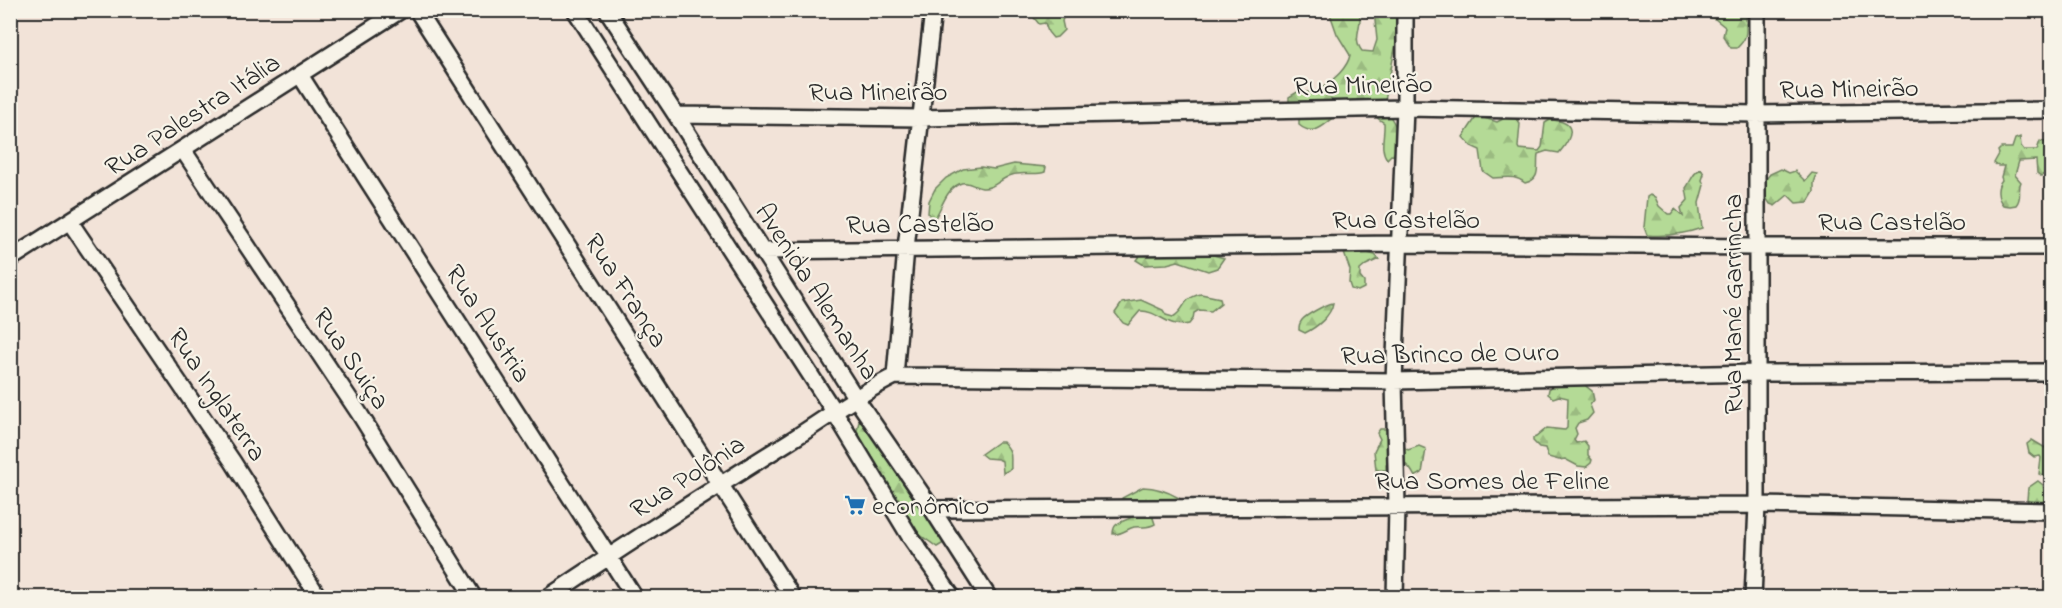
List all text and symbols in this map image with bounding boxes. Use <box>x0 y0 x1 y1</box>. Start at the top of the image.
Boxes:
street label: Rua Palestra Itália <box>98 45 289 188</box>
street label: Rua Mineirão <box>1293 66 1433 107</box>
street label: Rua Mineirão <box>1779 70 1919 111</box>
street label: Rua Mineirão <box>808 74 948 113</box>
street label: Rua Mané Garrincha <box>1715 194 1754 414</box>
street label: Avenida Alemanha <box>744 196 888 389</box>
street label: Rua Castelão <box>1332 202 1480 241</box>
street label: Rua Castelão <box>1818 204 1966 243</box>
street label: Rua Castelão <box>846 205 994 246</box>
street label: Rua França <box>573 226 677 356</box>
street label: Rua Austria <box>434 257 540 391</box>
street label: Rua Suiça <box>301 301 398 418</box>
street label: Rua Inglaterra <box>157 321 275 470</box>
street label: Rua Brinco de Ouro <box>1340 334 1560 377</box>
street label: Rua Polônia <box>623 426 754 530</box>
street label: Rua Somes de Feline <box>1375 463 1610 502</box>
place label: econômico <box>872 488 989 527</box>
supermarket icon: econômico <box>843 493 867 517</box>

